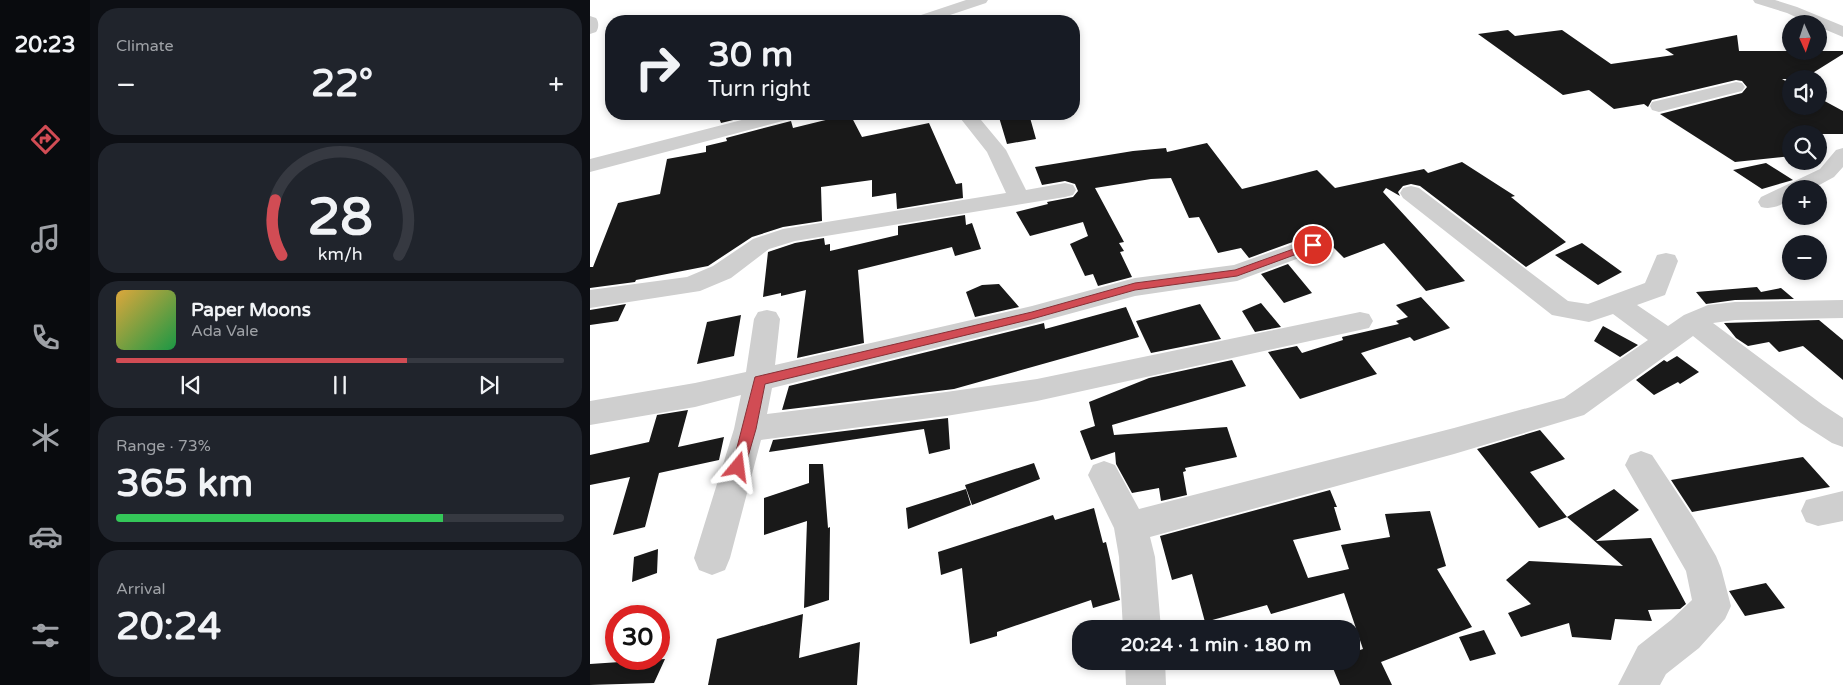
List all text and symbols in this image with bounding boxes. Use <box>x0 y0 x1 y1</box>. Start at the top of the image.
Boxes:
north arrow <box>1782 15 1828 60</box>
map controls <box>1782 15 1827 280</box>
text: 20:23 <box>15 32 75 58</box>
text: 30 m <box>708 34 793 76</box>
icon: right <box>625 35 690 100</box>
text: Climate <box>116 36 174 56</box>
text: 22° <box>311 61 373 107</box>
text: − <box>116 68 136 102</box>
text: + <box>548 68 564 102</box>
button: sound <box>1782 70 1827 115</box>
text: Turn right <box>708 76 810 102</box>
icon: directions <box>28 122 63 157</box>
button: search <box>1782 125 1827 170</box>
button: + <box>1782 180 1827 225</box>
text: 28 <box>307 186 373 249</box>
icon: music <box>28 221 63 256</box>
pin <box>1292 224 1334 266</box>
icon: arrive <box>1299 231 1327 259</box>
button: − <box>1782 235 1827 280</box>
text: km/h <box>318 244 362 265</box>
text: Paper Moons <box>191 299 311 321</box>
icon: phone <box>28 320 63 355</box>
text: Ada Vale <box>191 321 258 341</box>
icon: previous <box>177 371 205 399</box>
icon: pause <box>326 371 354 399</box>
icon: next <box>475 371 503 399</box>
icon: climate <box>28 420 63 455</box>
text: Range · 73% <box>116 436 211 456</box>
position arrow <box>711 440 763 492</box>
text: 365 km <box>116 461 253 507</box>
icon: car <box>28 519 63 554</box>
text: Arrival <box>116 579 165 599</box>
text: 20:24 <box>116 604 221 650</box>
speed limit sign: 30 <box>605 605 670 670</box>
icon: filters <box>28 618 63 653</box>
text: 20:24 · 1 min · 180 m <box>1120 634 1312 656</box>

